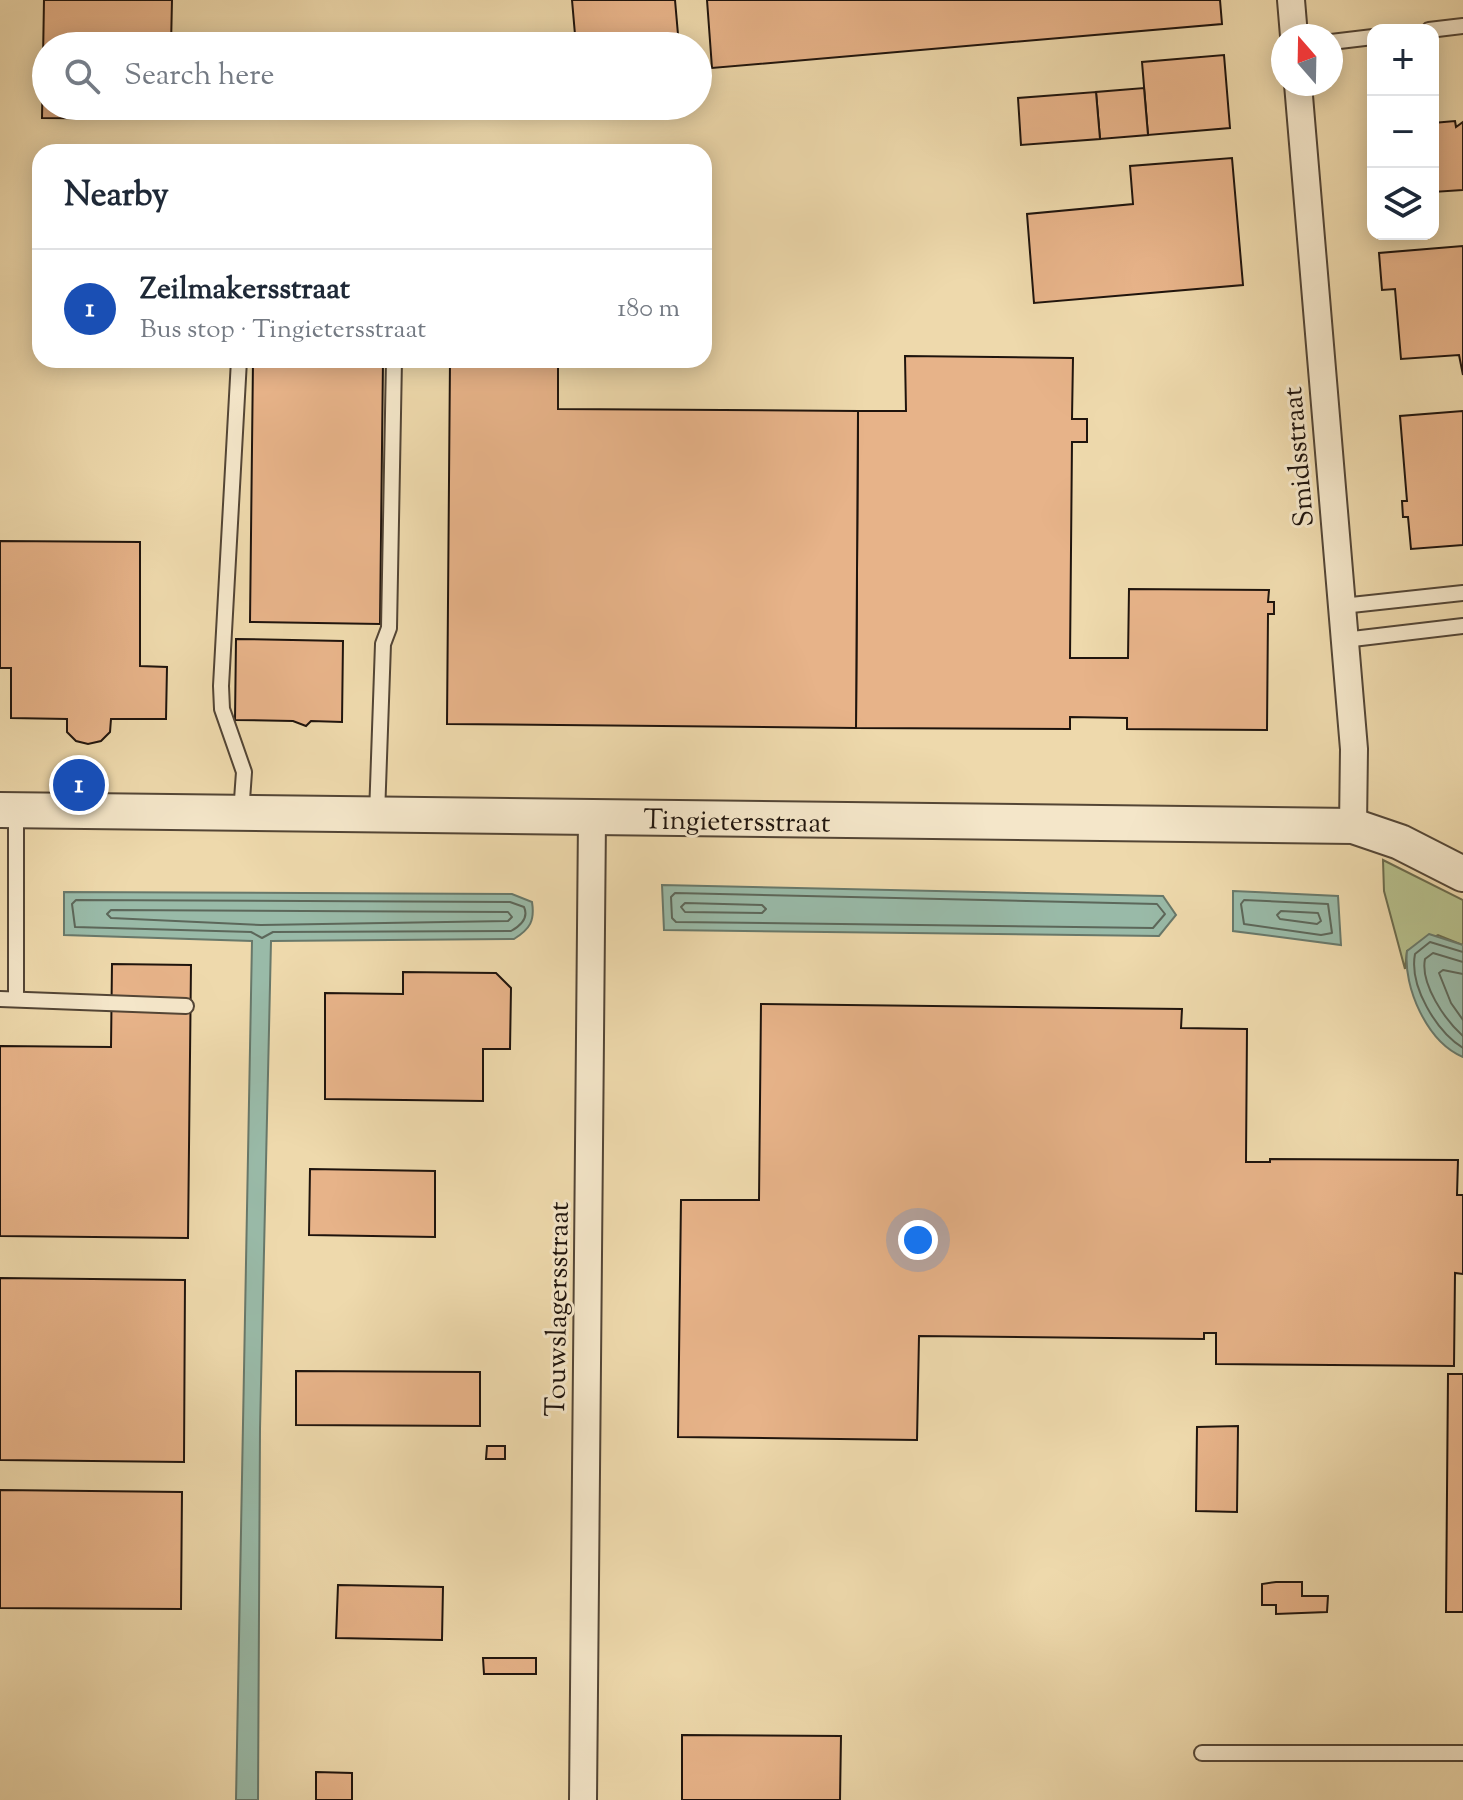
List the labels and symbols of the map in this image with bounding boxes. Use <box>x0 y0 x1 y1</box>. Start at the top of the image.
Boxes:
north arrow <box>1271 24 1343 96</box>
street label: Smidsstraat <box>1274 385 1326 529</box>
pin: 1 <box>53 755 105 815</box>
street label: Tingietersstraat <box>643 801 831 845</box>
street label: Touwslagersstraat <box>537 1201 581 1417</box>
your location <box>898 1220 938 1260</box>

